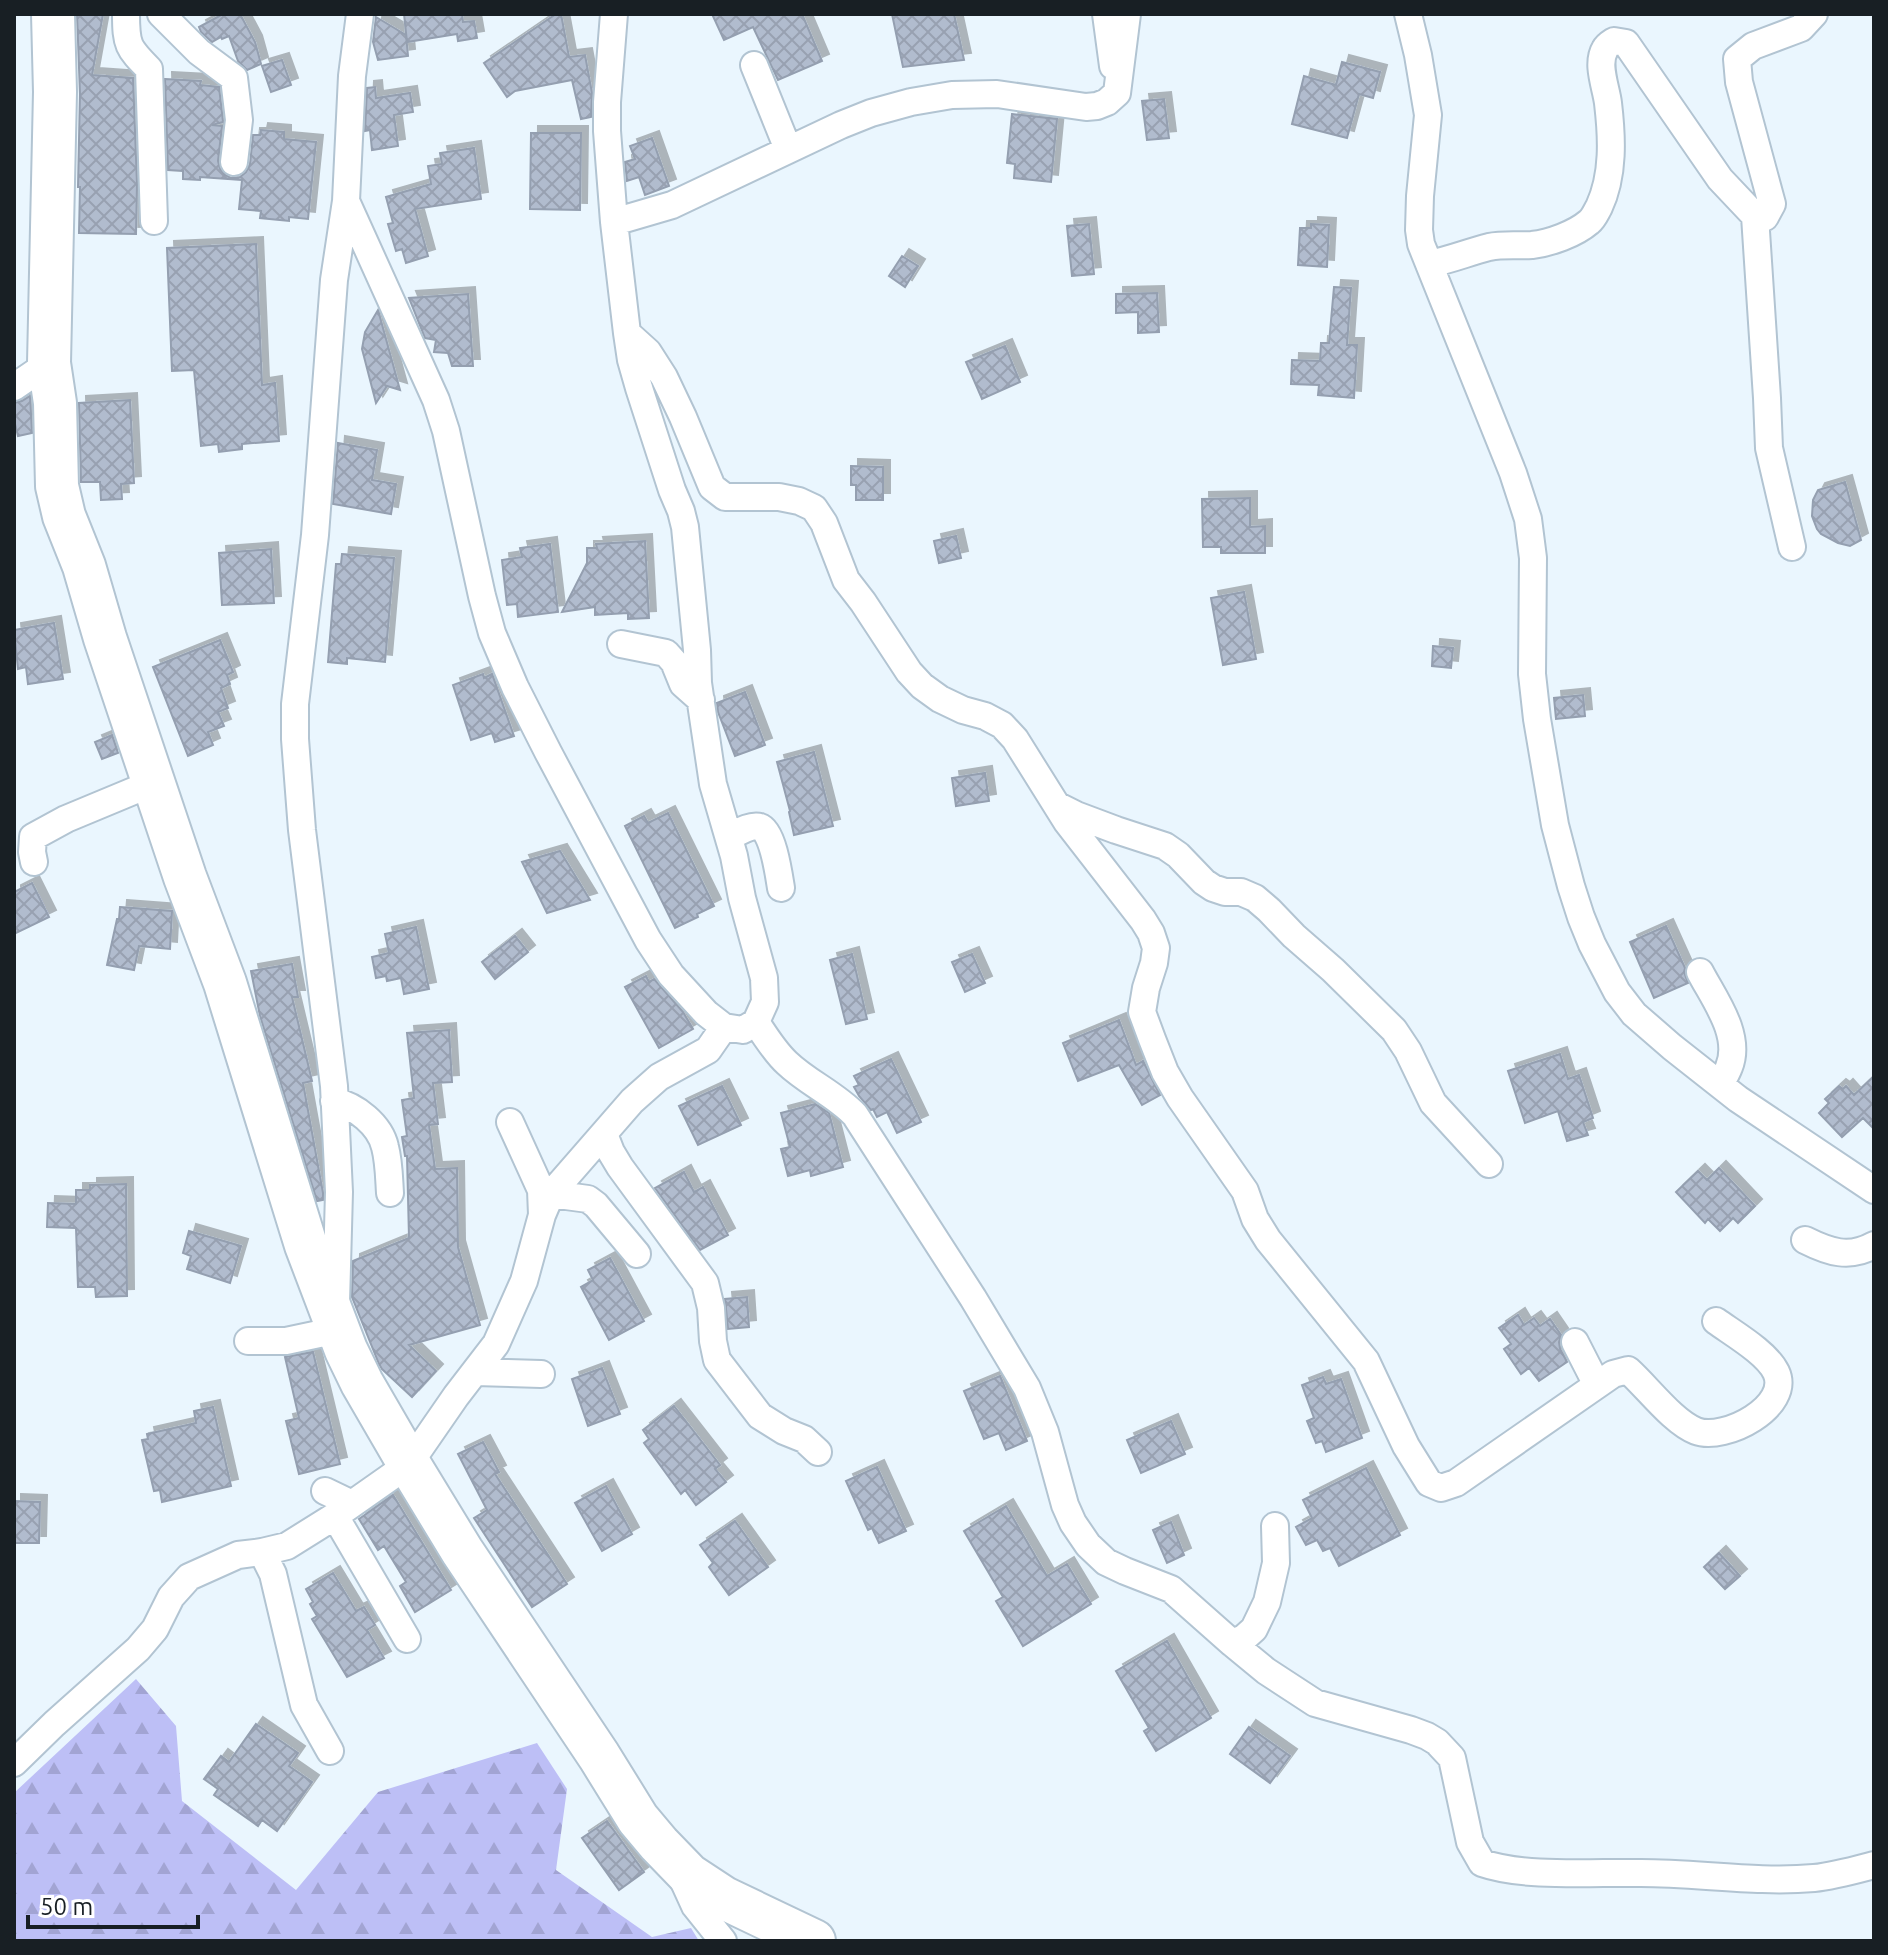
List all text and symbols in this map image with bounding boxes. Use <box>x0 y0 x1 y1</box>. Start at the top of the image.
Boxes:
scale bar <box>28 1879 198 1929</box>
text: 50 m <box>40 1893 93 1920</box>

